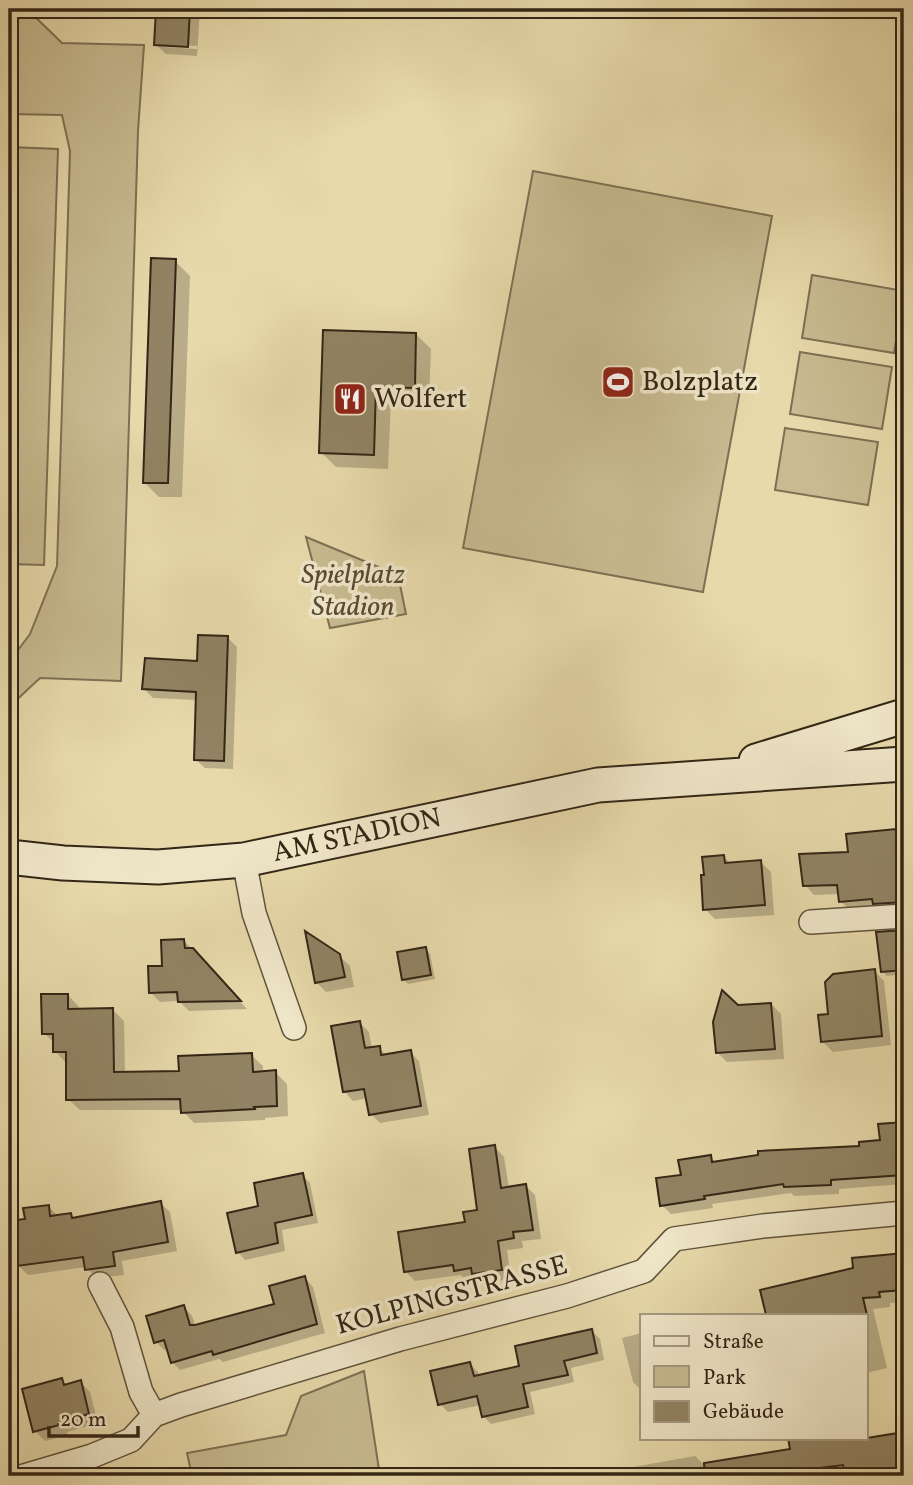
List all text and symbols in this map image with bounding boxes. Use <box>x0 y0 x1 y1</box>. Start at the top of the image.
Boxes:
sports icon: Bolzplatz <box>599 363 637 401</box>
place label: Bolzplatz <box>642 363 758 402</box>
restaurant icon: Wolfert <box>331 380 369 418</box>
place label: Wolfert <box>374 380 467 419</box>
park label: Spielplatz Stadion <box>301 556 405 627</box>
street label: AM STADION <box>269 799 445 873</box>
street label: KOLPINGSTRASSE <box>332 1246 572 1346</box>
legend <box>640 1314 867 1440</box>
text: Straße <box>703 1328 764 1357</box>
text: Park <box>703 1364 746 1393</box>
scale bar <box>49 1394 138 1438</box>
text: Gebäude <box>703 1398 784 1427</box>
text: 20 m <box>60 1406 106 1435</box>

